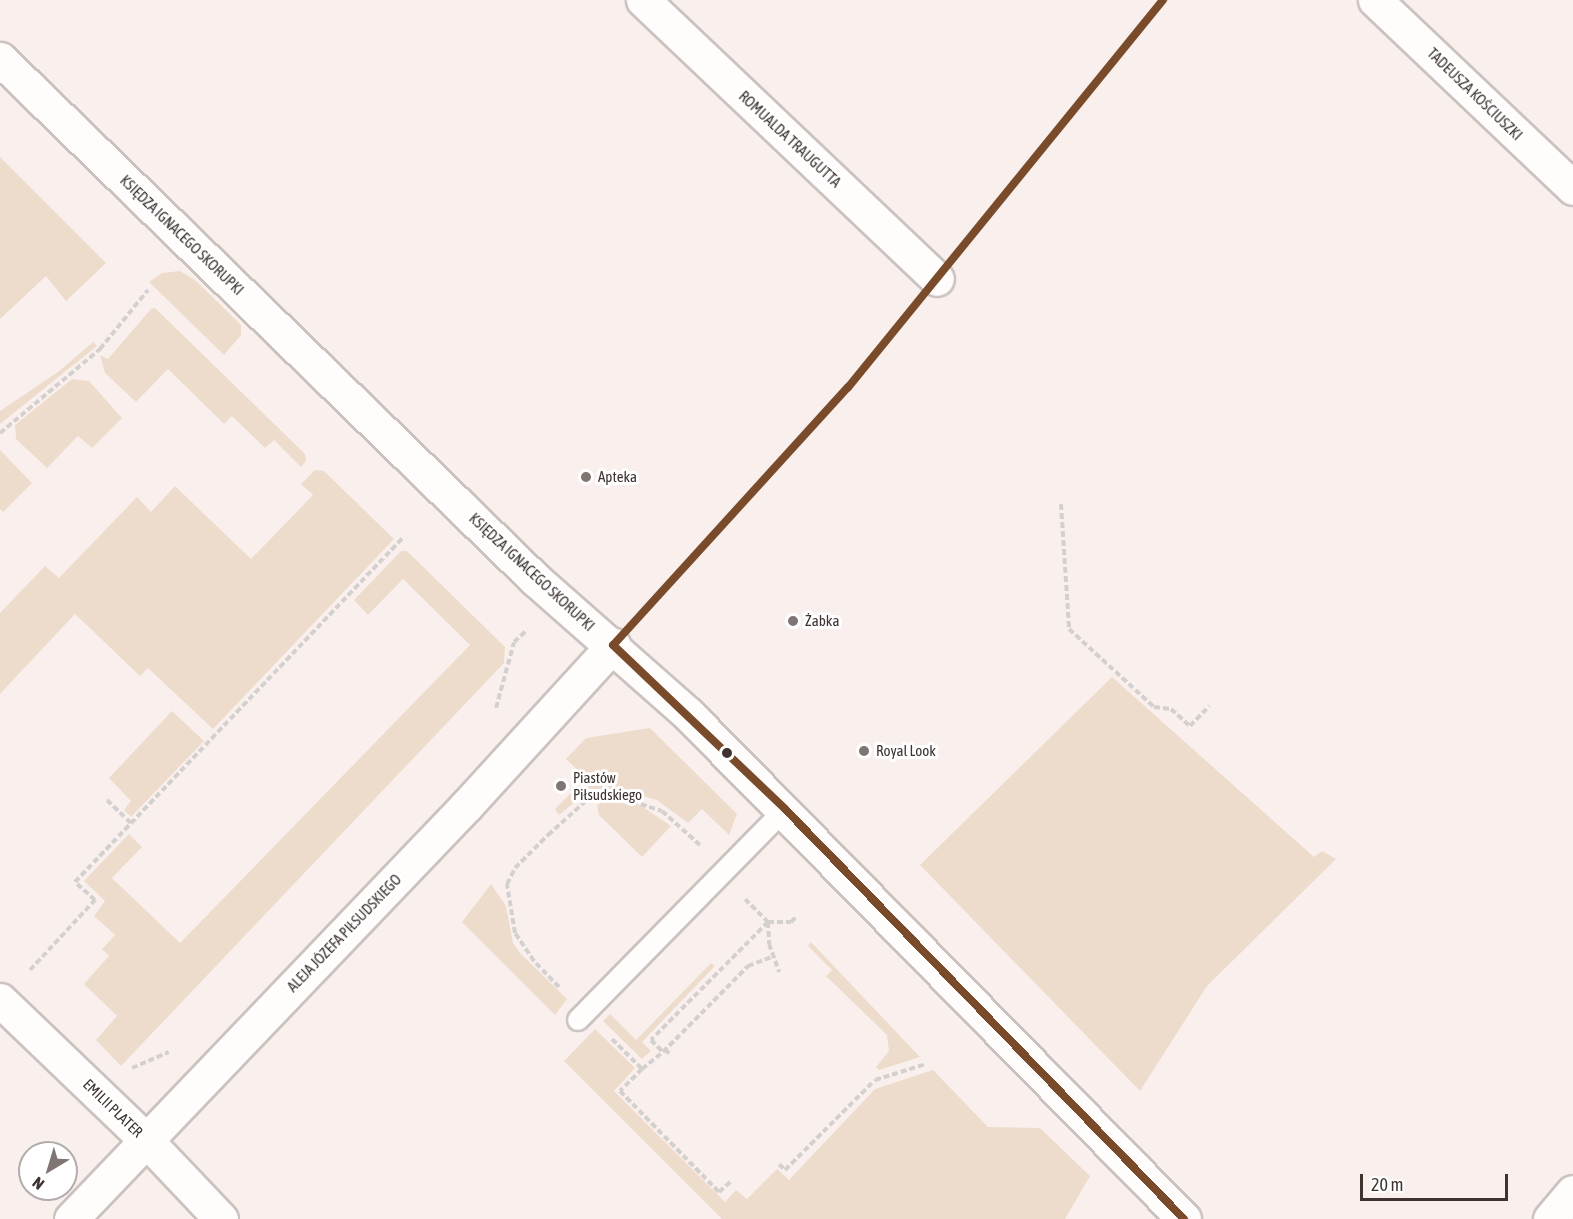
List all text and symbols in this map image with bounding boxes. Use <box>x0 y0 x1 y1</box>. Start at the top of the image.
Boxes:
street label: TADEUSZA KOŚCIUSZKI <box>1424 44 1526 144</box>
street label: ROMUALDA TRAUGUTTA <box>735 87 845 191</box>
street label: KSIĘDZA IGNACEGO SKORUPKI <box>116 171 248 299</box>
place label: Apteka <box>598 468 637 486</box>
marker: Apteka <box>579 470 593 484</box>
street label: KSIĘDZA IGNACEGO SKORUPKI <box>466 509 598 635</box>
place label: Żabka <box>805 612 839 630</box>
marker: Żabka <box>786 614 800 628</box>
place label: Royal Look <box>876 742 936 760</box>
marker: Royal Look <box>857 744 871 758</box>
unlabelled marker <box>721 747 733 759</box>
place label: Piastów Piłsudskiego <box>573 768 642 803</box>
marker: Piastów Piłsudskiego <box>554 779 568 793</box>
street label: ALEJA JÓZEFA PIŁSUDSKIEGO <box>283 870 405 996</box>
street label: EMILII PLATER <box>79 1075 147 1141</box>
north arrow <box>18 1141 78 1201</box>
scale bar <box>1363 1162 1512 1200</box>
text: N <box>29 1174 47 1194</box>
text: 20 m <box>1371 1174 1403 1195</box>

